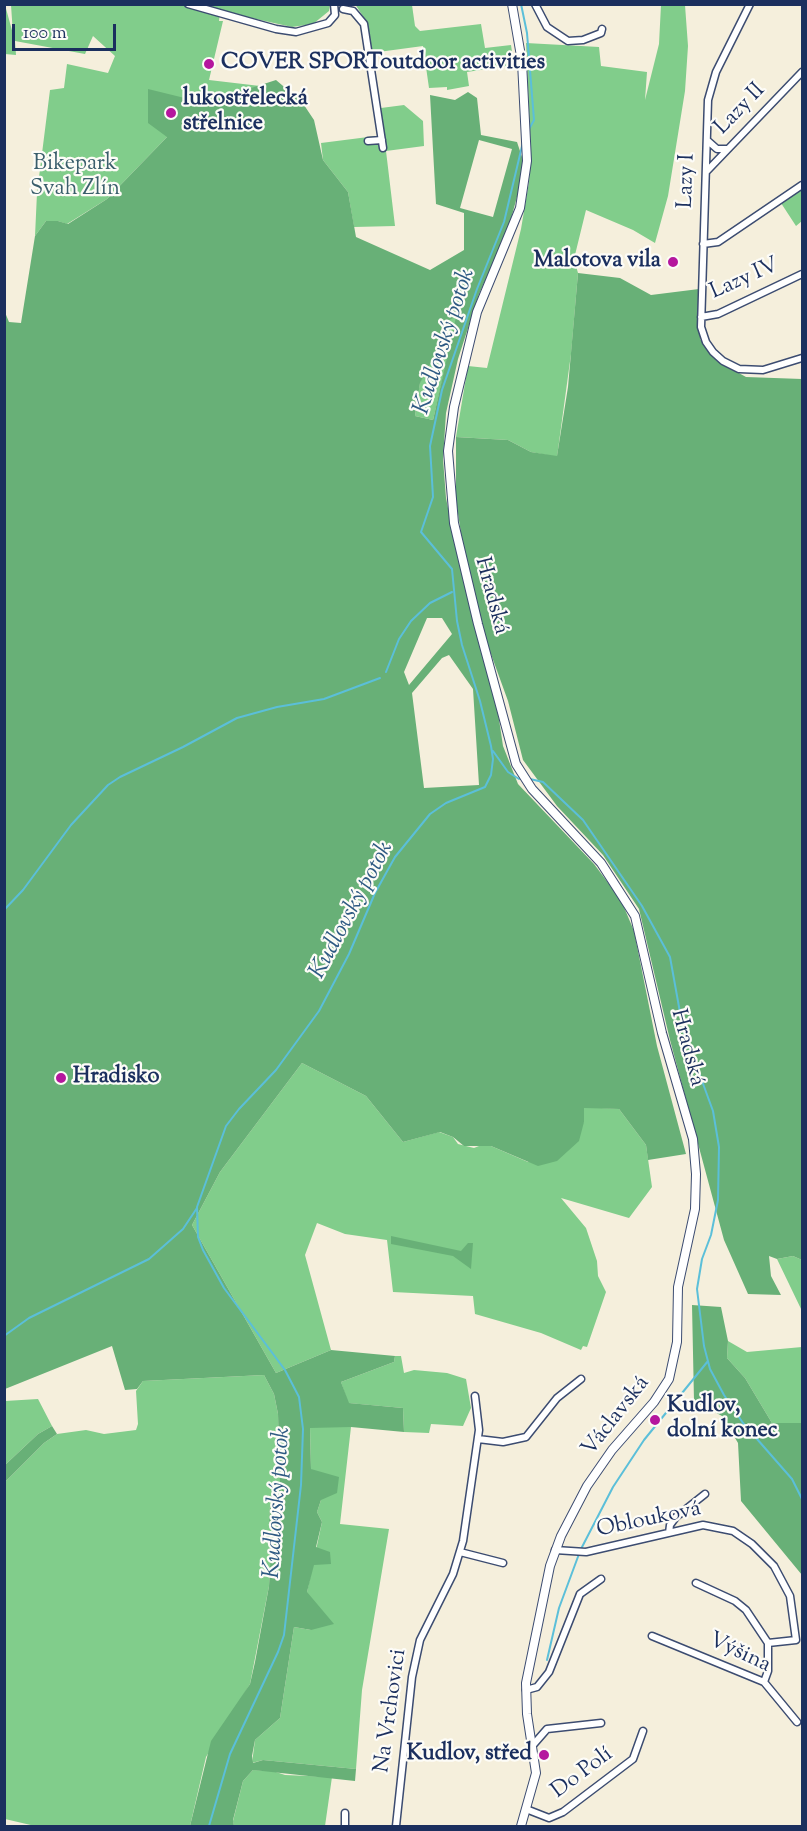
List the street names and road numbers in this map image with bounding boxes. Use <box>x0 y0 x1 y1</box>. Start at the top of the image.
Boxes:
street label: Lazy II <box>710 79 772 141</box>
street label: Lazy I <box>674 153 702 209</box>
street label: Lazy IV <box>707 253 783 307</box>
street label: Hradská <box>467 555 513 637</box>
street label: Hradská <box>663 1007 709 1089</box>
street label: Václavská <box>578 1372 656 1462</box>
street label: Oblouková <box>594 1497 704 1545</box>
street label: Výšina <box>704 1628 774 1680</box>
street label: Na Vrchovici <box>370 1647 414 1775</box>
street label: Do Polí <box>547 1742 619 1806</box>

